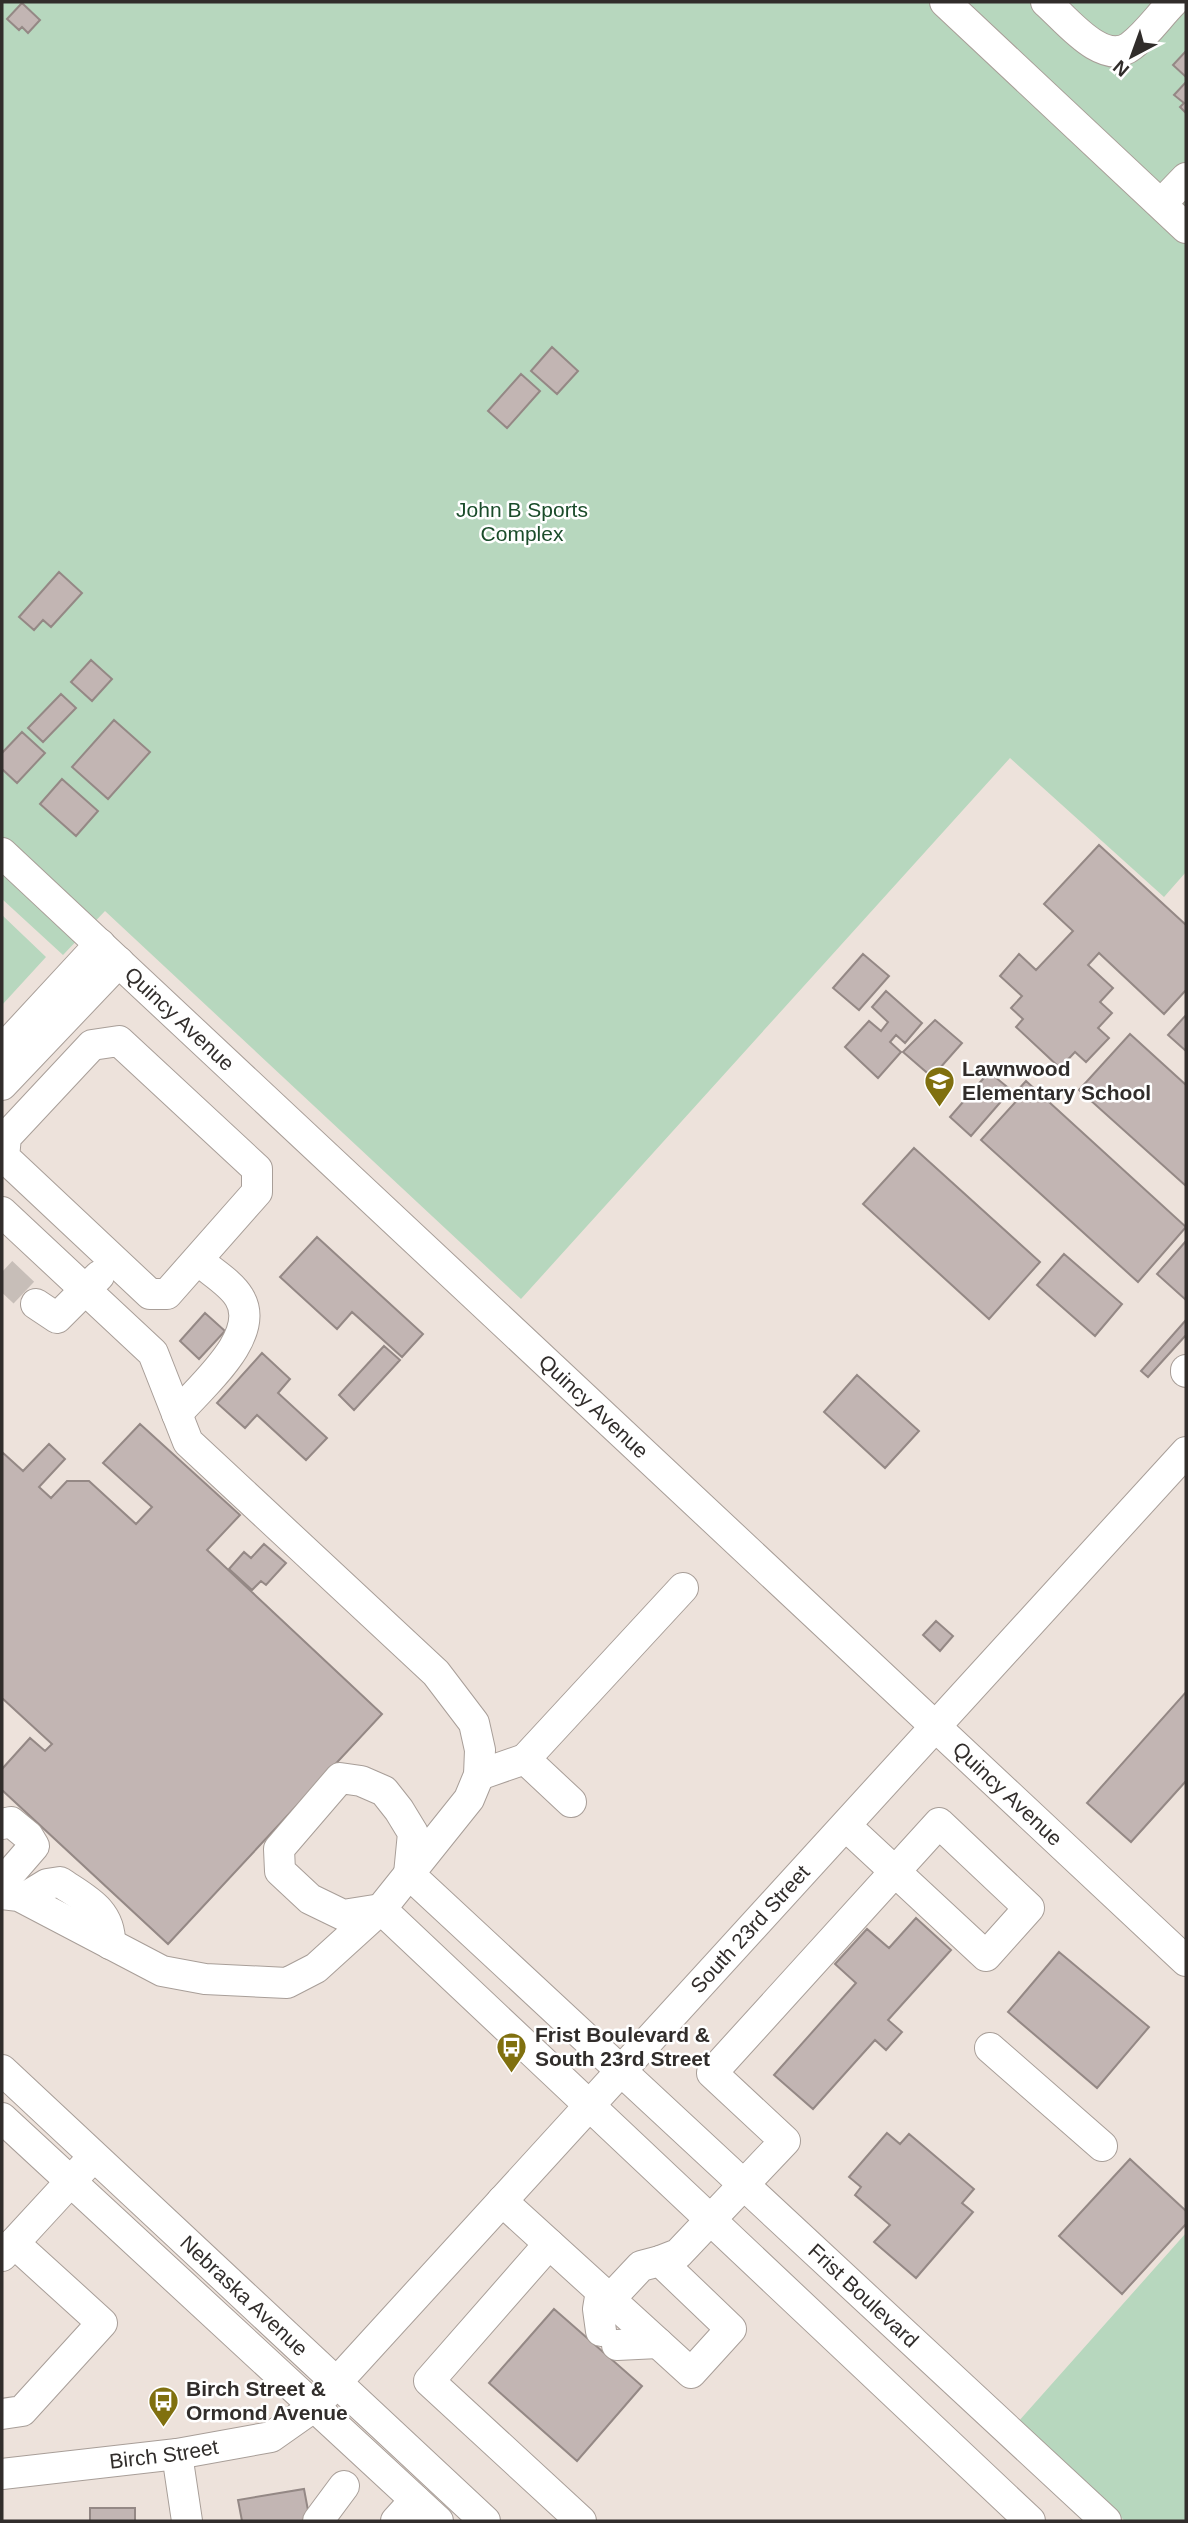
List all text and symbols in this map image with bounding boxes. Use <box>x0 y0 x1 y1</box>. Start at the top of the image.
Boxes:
north arrow <box>1097 21 1167 91</box>
text: N <box>1109 56 1133 81</box>
park label: John B Sports Complex <box>456 498 588 545</box>
street label: Quincy Avenue <box>120 962 239 1075</box>
place label: Lawnwood Elementary School <box>962 1057 1151 1104</box>
school or university icon: Lawnwood Elementary School <box>922 1064 956 1108</box>
street label: Quincy Avenue <box>534 1350 653 1463</box>
street label: Quincy Avenue <box>948 1737 1067 1850</box>
street label: South 23rd Street <box>686 1860 814 1998</box>
place label: Frist Boulevard & South 23rd Street <box>535 2023 710 2070</box>
bus stop icon: Frist Boulevard & South 23rd Street <box>495 2030 529 2074</box>
street label: Nebraska Avenue <box>176 2231 313 2360</box>
street label: Frist Boulevard <box>804 2239 923 2352</box>
place label: Birch Street & Ormond Avenue <box>186 2377 348 2424</box>
bus stop icon: Birch Street & Ormond Avenue <box>146 2384 180 2428</box>
street label: Birch Street <box>108 2435 220 2473</box>

